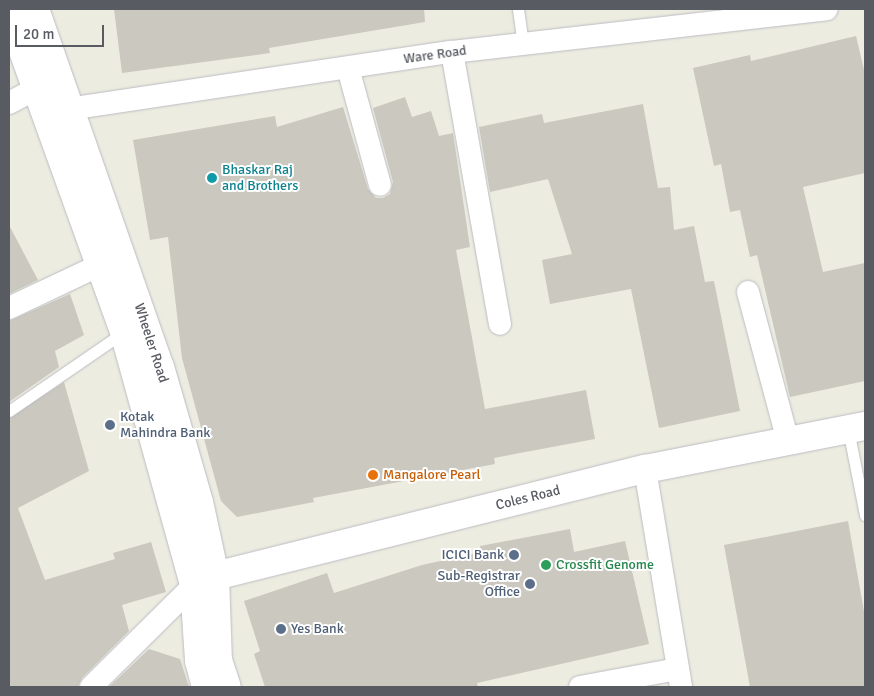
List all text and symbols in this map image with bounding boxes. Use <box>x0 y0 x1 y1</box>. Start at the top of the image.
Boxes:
scale bar <box>18 15 106 47</box>
text: 20 m <box>23 25 54 43</box>
street label: Ware Road <box>402 42 468 68</box>
place label: Bhaskar Raj and Brothers <box>222 162 298 194</box>
marker: Bhaskar Raj and Brothers <box>206 172 218 184</box>
street label: Wheeler Road <box>130 301 172 385</box>
place label: Kotak Mahindra Bank <box>120 409 210 442</box>
marker: Kotak Mahindra Bank <box>104 419 116 431</box>
place label: Mangalore Pearl <box>383 467 481 483</box>
marker: Mangalore Pearl <box>367 469 379 481</box>
street label: Coles Road <box>494 482 562 514</box>
place label: ICICI Bank <box>441 547 504 563</box>
marker: ICICI Bank <box>508 549 520 561</box>
place label: Crossfit Genome <box>556 557 654 573</box>
marker: Crossfit Genome <box>540 559 552 571</box>
place label: Sub-Registrar Office <box>438 568 520 600</box>
marker: Sub-Registrar Office <box>524 578 536 590</box>
place label: Yes Bank <box>291 621 344 637</box>
marker: Yes Bank <box>275 623 287 635</box>

